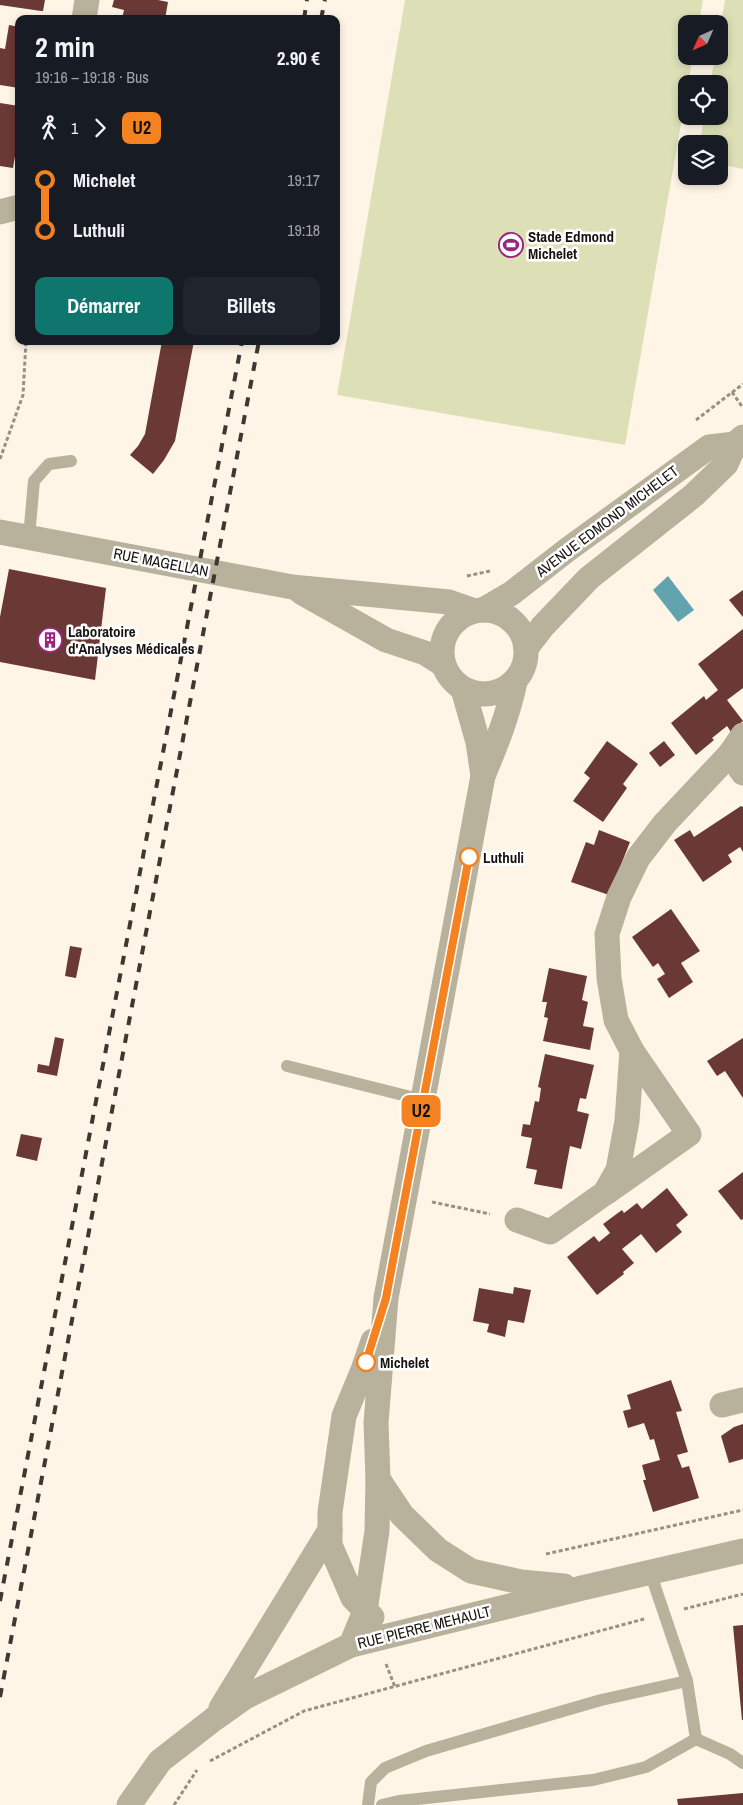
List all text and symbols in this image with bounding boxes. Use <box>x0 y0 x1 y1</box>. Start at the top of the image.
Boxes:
north arrow <box>678 15 728 65</box>
map controls <box>678 15 728 185</box>
text: 2 min <box>35 28 95 66</box>
text: 2.90 € <box>277 45 320 71</box>
text: 19:16 – 19:18 · Bus <box>35 66 149 88</box>
button: locate <box>678 75 728 125</box>
icon: walk <box>35 114 63 142</box>
icon: forward <box>86 114 114 142</box>
text: U2 <box>132 115 151 140</box>
text: 1 <box>71 117 78 139</box>
button: layers <box>678 135 728 185</box>
text: Michelet <box>73 167 135 193</box>
text: 19:17 <box>287 169 320 191</box>
text: Luthuli <box>73 217 125 243</box>
text: 19:18 <box>287 219 320 241</box>
place label: Stade Edmond Michelet <box>528 226 614 264</box>
sports icon: Stade Edmond Michelet <box>498 232 524 258</box>
button: Démarrer <box>35 277 173 335</box>
button: Billets <box>183 277 320 335</box>
street label: AVENUE EDMOND MICHELET <box>531 460 683 582</box>
street label: RUE MAGELLAN <box>112 542 210 582</box>
place label: Laboratoire d'Analyses Médicales <box>68 621 195 659</box>
building icon: Laboratoire d'Analyses Médicales <box>37 627 63 653</box>
marker: Luthuli <box>459 847 479 867</box>
place label: Luthuli <box>483 847 524 868</box>
line badge: U2 <box>398 1095 444 1127</box>
text: U2 <box>412 1098 430 1123</box>
marker: Michelet <box>356 1352 376 1372</box>
place label: Michelet <box>380 1352 429 1373</box>
street label: RUE PIERRE MEHAULT <box>355 1600 493 1654</box>

